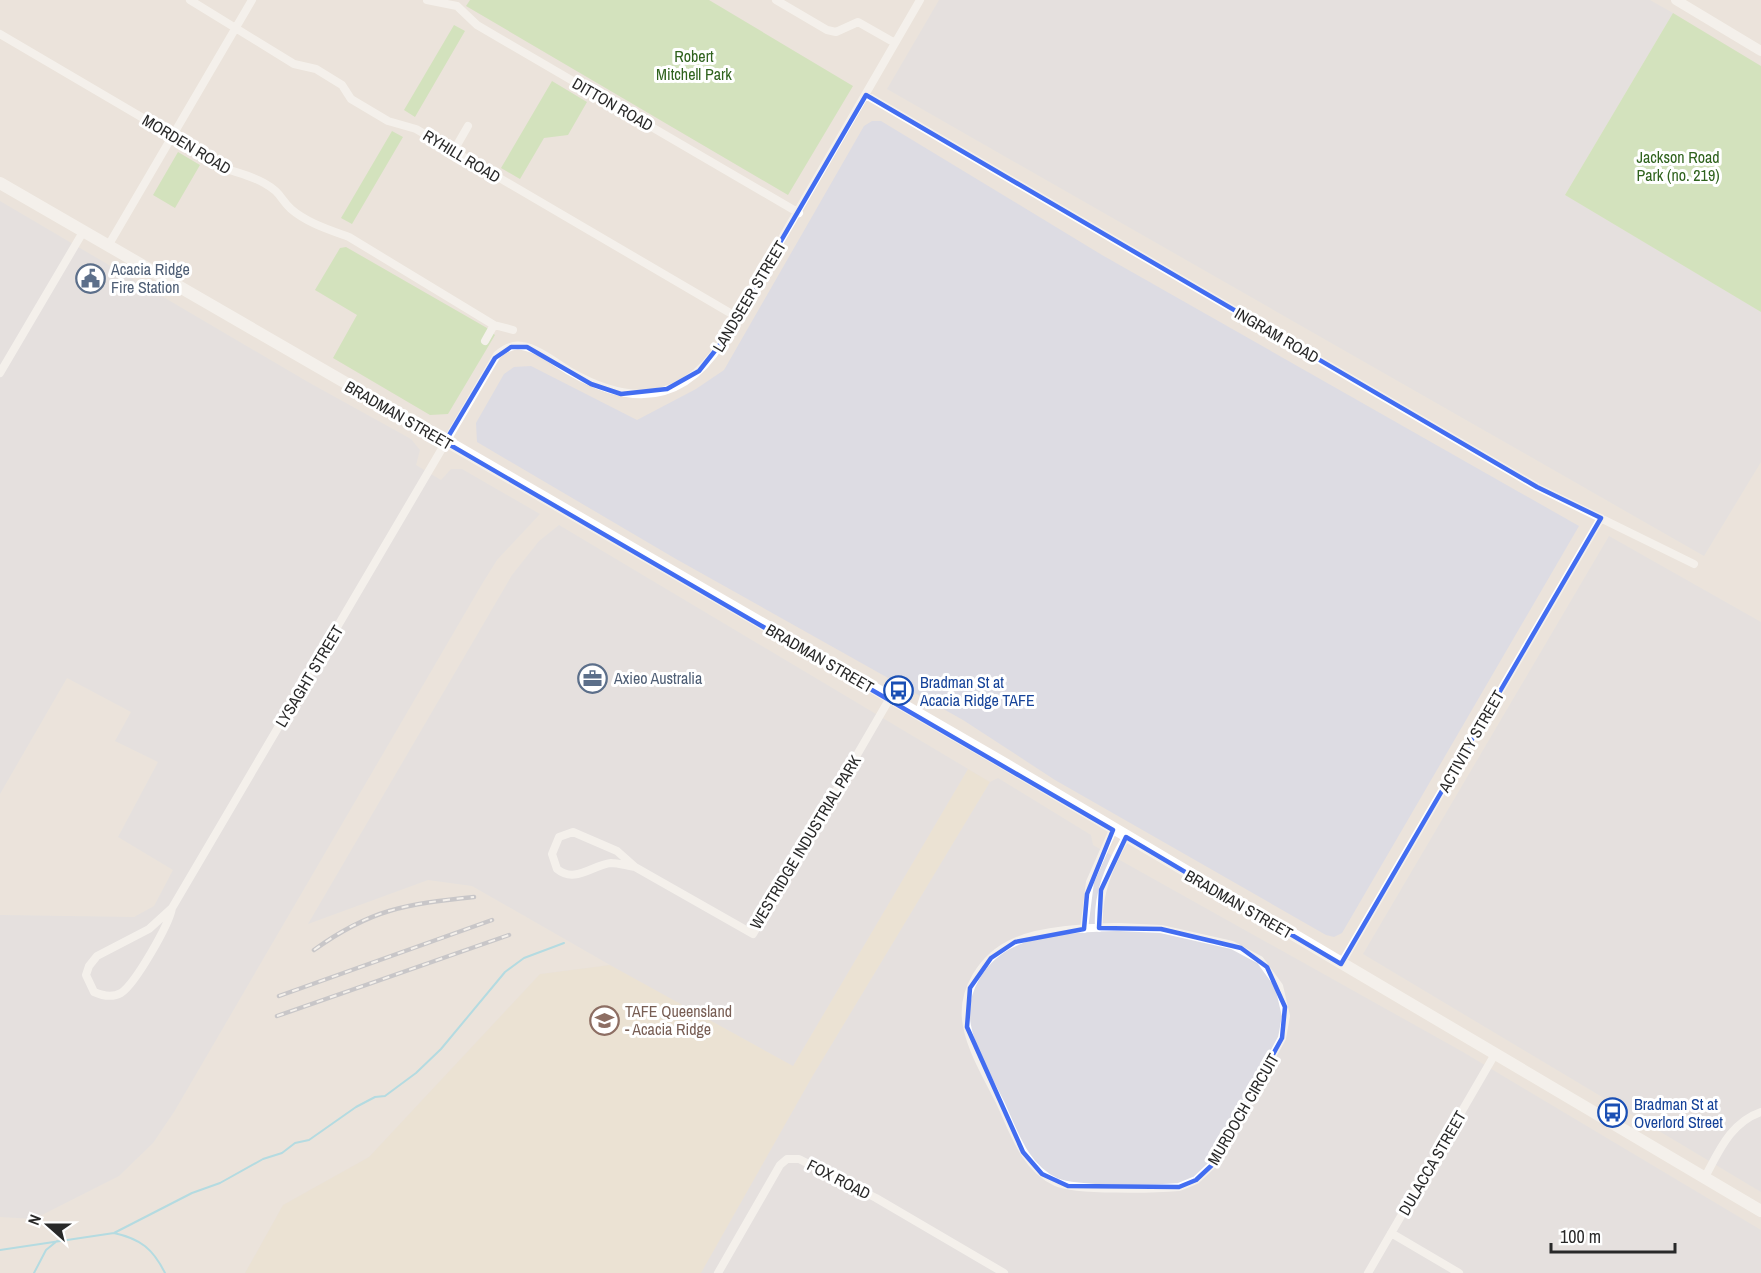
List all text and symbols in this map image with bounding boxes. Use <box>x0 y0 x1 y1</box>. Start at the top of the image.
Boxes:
park label: Robert Mitchell Park <box>656 45 732 85</box>
street label: DITTON ROAD <box>568 72 658 136</box>
street label: MORDEN ROAD <box>139 109 235 179</box>
street label: RYHILL ROAD <box>419 124 505 188</box>
park label: Jackson Road Park (no. 219) <box>1636 146 1720 186</box>
street label: LANDSEER STREET <box>707 236 791 356</box>
place label: Acacia Ridge Fire Station <box>110 258 190 298</box>
public building icon: Acacia Ridge Fire Station <box>74 262 106 294</box>
street label: INGRAM ROAD <box>1231 302 1323 368</box>
street label: BRADMAN STREET <box>341 375 457 455</box>
street label: BRADMAN STREET <box>762 618 878 698</box>
street label: LYSAGHT STREET <box>270 621 348 731</box>
office icon: Axieo Australia <box>577 662 609 694</box>
place label: Axieo Australia <box>613 667 703 689</box>
place label: Bradman St at Acacia Ridge TAFE <box>919 671 1035 711</box>
bus stop icon: Bradman St at Acacia Ridge TAFE <box>883 675 915 707</box>
street label: ACTIVITY STREET <box>1432 686 1509 797</box>
street label: WESTRIDGE INDUSTRIAL PARK <box>744 751 866 933</box>
street label: BRADMAN STREET <box>1181 864 1297 944</box>
place label: TAFE Queensland - Acacia Ridge <box>625 1000 732 1040</box>
school or university icon: TAFE Queensland - Acacia Ridge <box>588 1004 620 1036</box>
street label: MURDOCH CIRCUIT <box>1202 1049 1284 1169</box>
place label: Bradman St at Overlord Street <box>1634 1093 1723 1133</box>
bus stop icon: Bradman St at Overlord Street <box>1597 1097 1629 1129</box>
street label: DULACCA STREET <box>1393 1107 1471 1219</box>
street label: FOX ROAD <box>803 1154 875 1204</box>
north arrow <box>18 1195 78 1255</box>
text: N <box>22 1211 46 1228</box>
scale bar <box>1551 1216 1676 1254</box>
text: 100 m <box>1560 1224 1601 1249</box>

